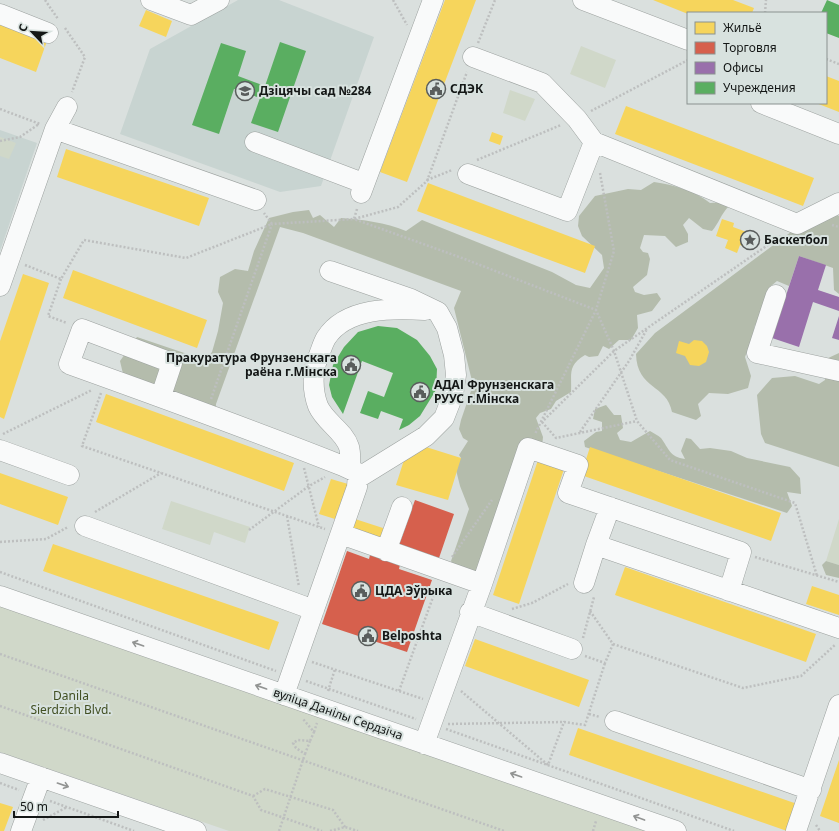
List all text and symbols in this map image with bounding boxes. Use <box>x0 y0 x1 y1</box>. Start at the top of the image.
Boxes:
north arrow <box>12 12 52 52</box>
legend <box>687 12 827 104</box>
text: Жильё <box>723 19 762 36</box>
text: С <box>14 21 31 34</box>
text: Торговля <box>723 39 777 56</box>
text: Офисы <box>723 59 763 76</box>
public building icon: СДЭК <box>425 78 447 100</box>
text: Учреждения <box>723 79 796 96</box>
school or university icon: Дзіцячы сад №284 <box>234 80 256 102</box>
place label: СДЭК <box>450 80 484 97</box>
place label: Дзіцячы сад №284 <box>259 82 372 99</box>
place icon: Баскетбол <box>739 229 761 251</box>
place label: Баскетбол <box>764 231 828 248</box>
place label: Пракуратура Фрунзенскага раёна г.Мінска <box>166 349 337 380</box>
public building icon: Пракуратура Фрунзенскага раёна г.Мінска <box>340 354 362 376</box>
place label: АДАІ Фрунзенскага РУУС г.Мінска <box>434 376 554 407</box>
public building icon: АДАІ Фрунзенскага РУУС г.Мінска <box>409 381 431 403</box>
public building icon: ЦДА Эўрыка <box>350 580 372 602</box>
place label: ЦДА Эўрыка <box>375 582 452 599</box>
public building icon: Belposhta <box>357 625 379 647</box>
place label: Belposhta <box>382 627 442 644</box>
one-way arrow <box>132 640 145 647</box>
one-way arrow <box>256 682 268 690</box>
street label: вуліца Данілы Сердзіча <box>271 683 405 744</box>
park label: Danila Sierdzich Blvd. <box>30 687 112 718</box>
one-way arrow <box>511 771 523 779</box>
one-way arrow <box>57 781 69 789</box>
scale bar <box>14 793 118 819</box>
text: 50 m <box>20 798 48 815</box>
one-way arrow <box>634 813 646 821</box>

